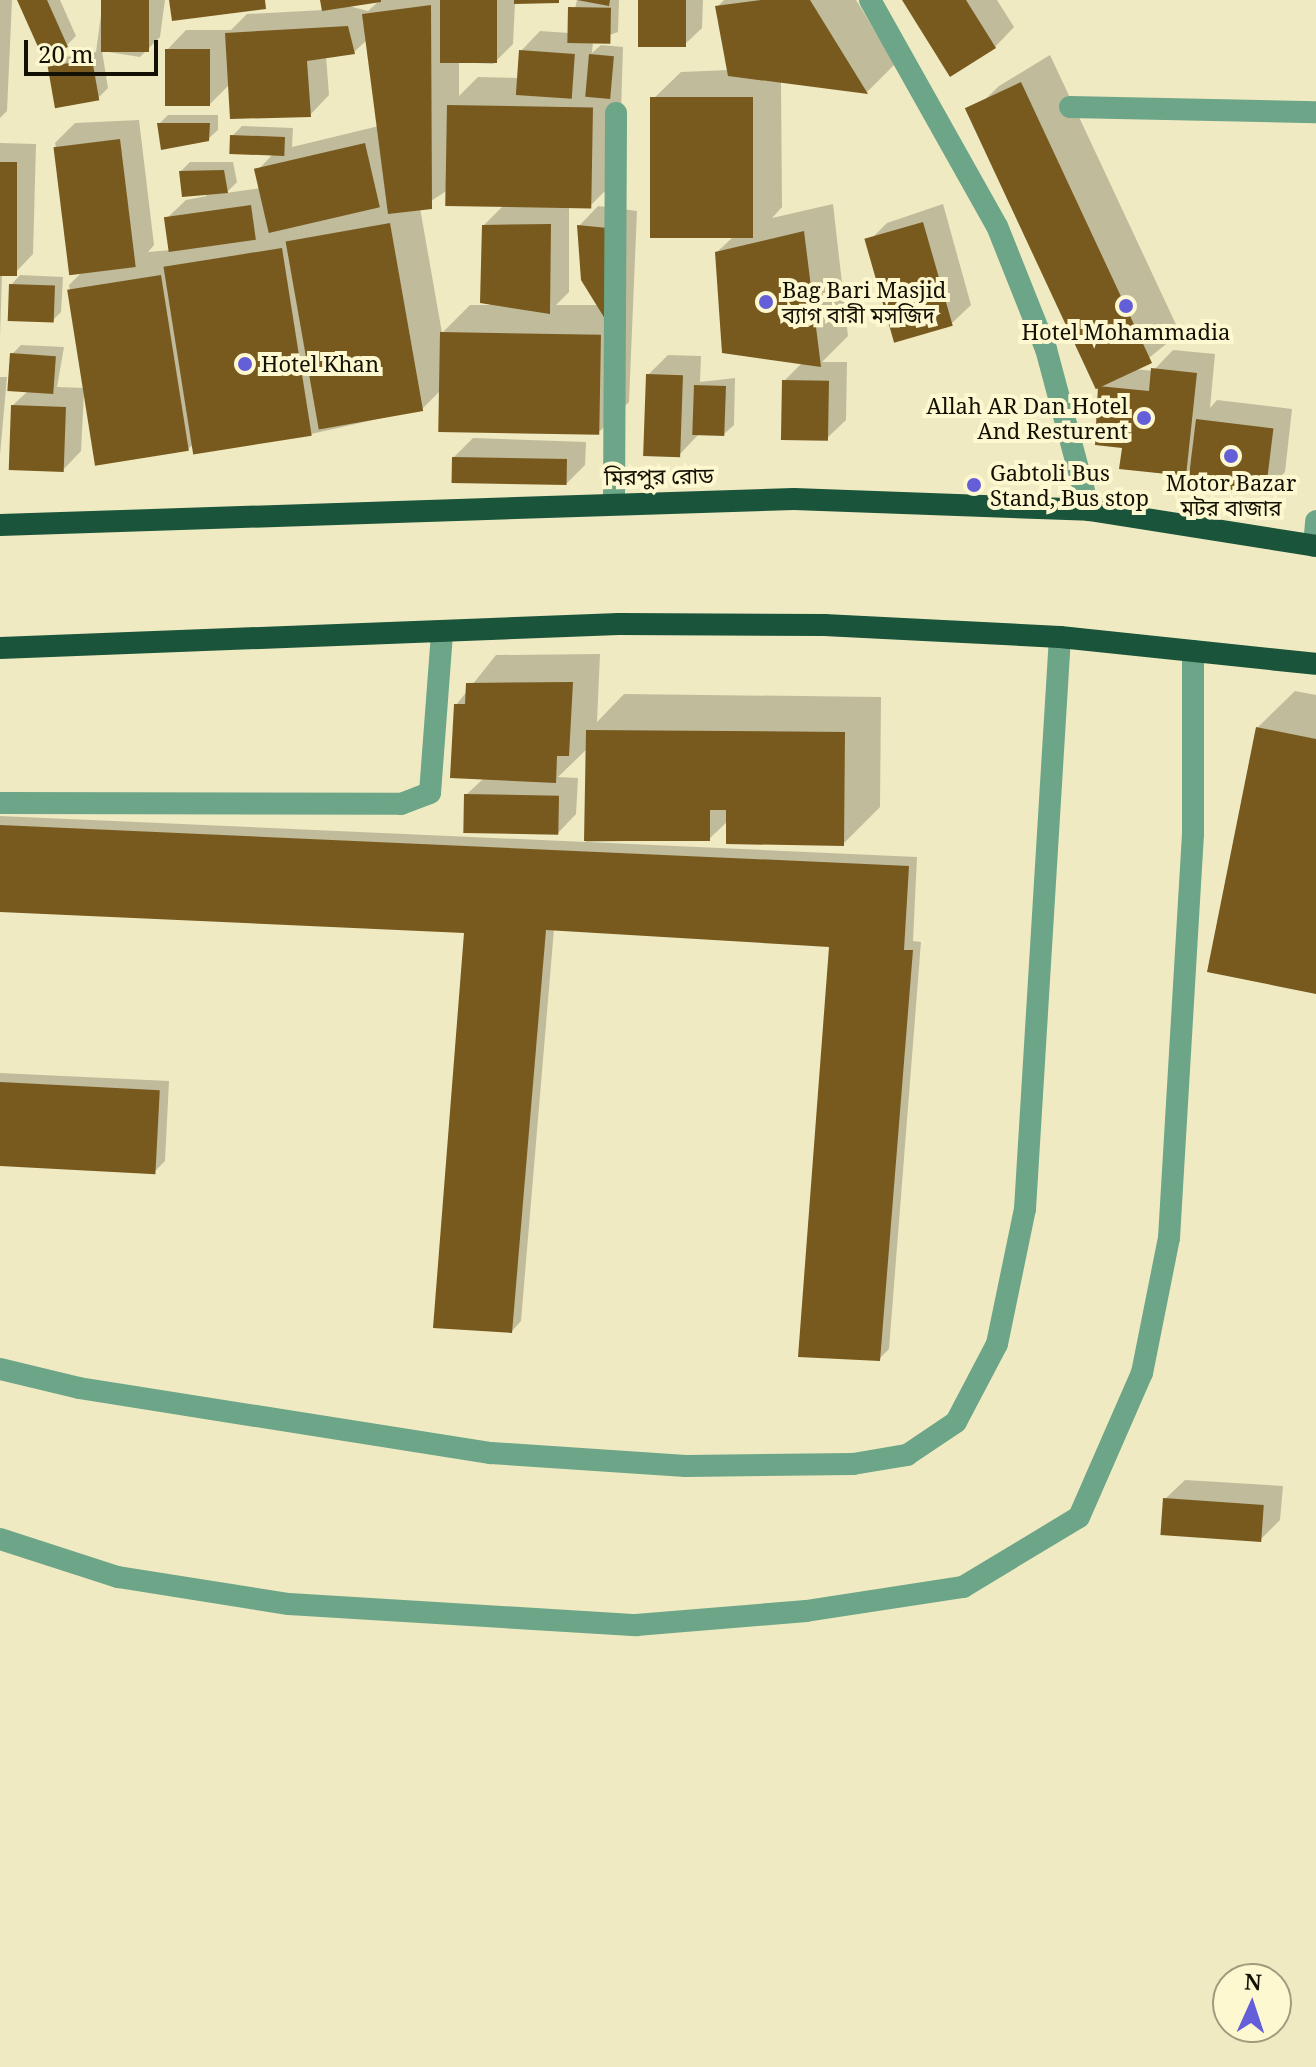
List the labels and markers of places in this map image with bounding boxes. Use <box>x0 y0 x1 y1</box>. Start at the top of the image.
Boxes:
place label: Bag Bari Masjid ব্যাগ বারী মসজিদ <box>782 276 946 328</box>
marker: Bag Bari Masjid ব্যাগ বারী মসজিদ <box>757 293 775 311</box>
marker: Hotel Mohammadia <box>1117 297 1135 315</box>
place label: Hotel Mohammadia <box>1022 319 1230 345</box>
place label: Hotel Khan <box>261 351 379 377</box>
marker: Hotel Khan <box>236 355 254 373</box>
place label: Allah AR Dan Hotel And Resturent <box>926 392 1128 444</box>
marker: Allah AR Dan Hotel And Resturent <box>1135 409 1153 427</box>
marker: Motor Bazar মটর বাজার <box>1222 447 1240 465</box>
place label: Gabtoli Bus Stand, Bus stop <box>990 459 1149 510</box>
place label: Motor Bazar মটর বাজার <box>1166 469 1296 520</box>
marker: Gabtoli Bus Stand, Bus stop <box>965 476 983 494</box>

